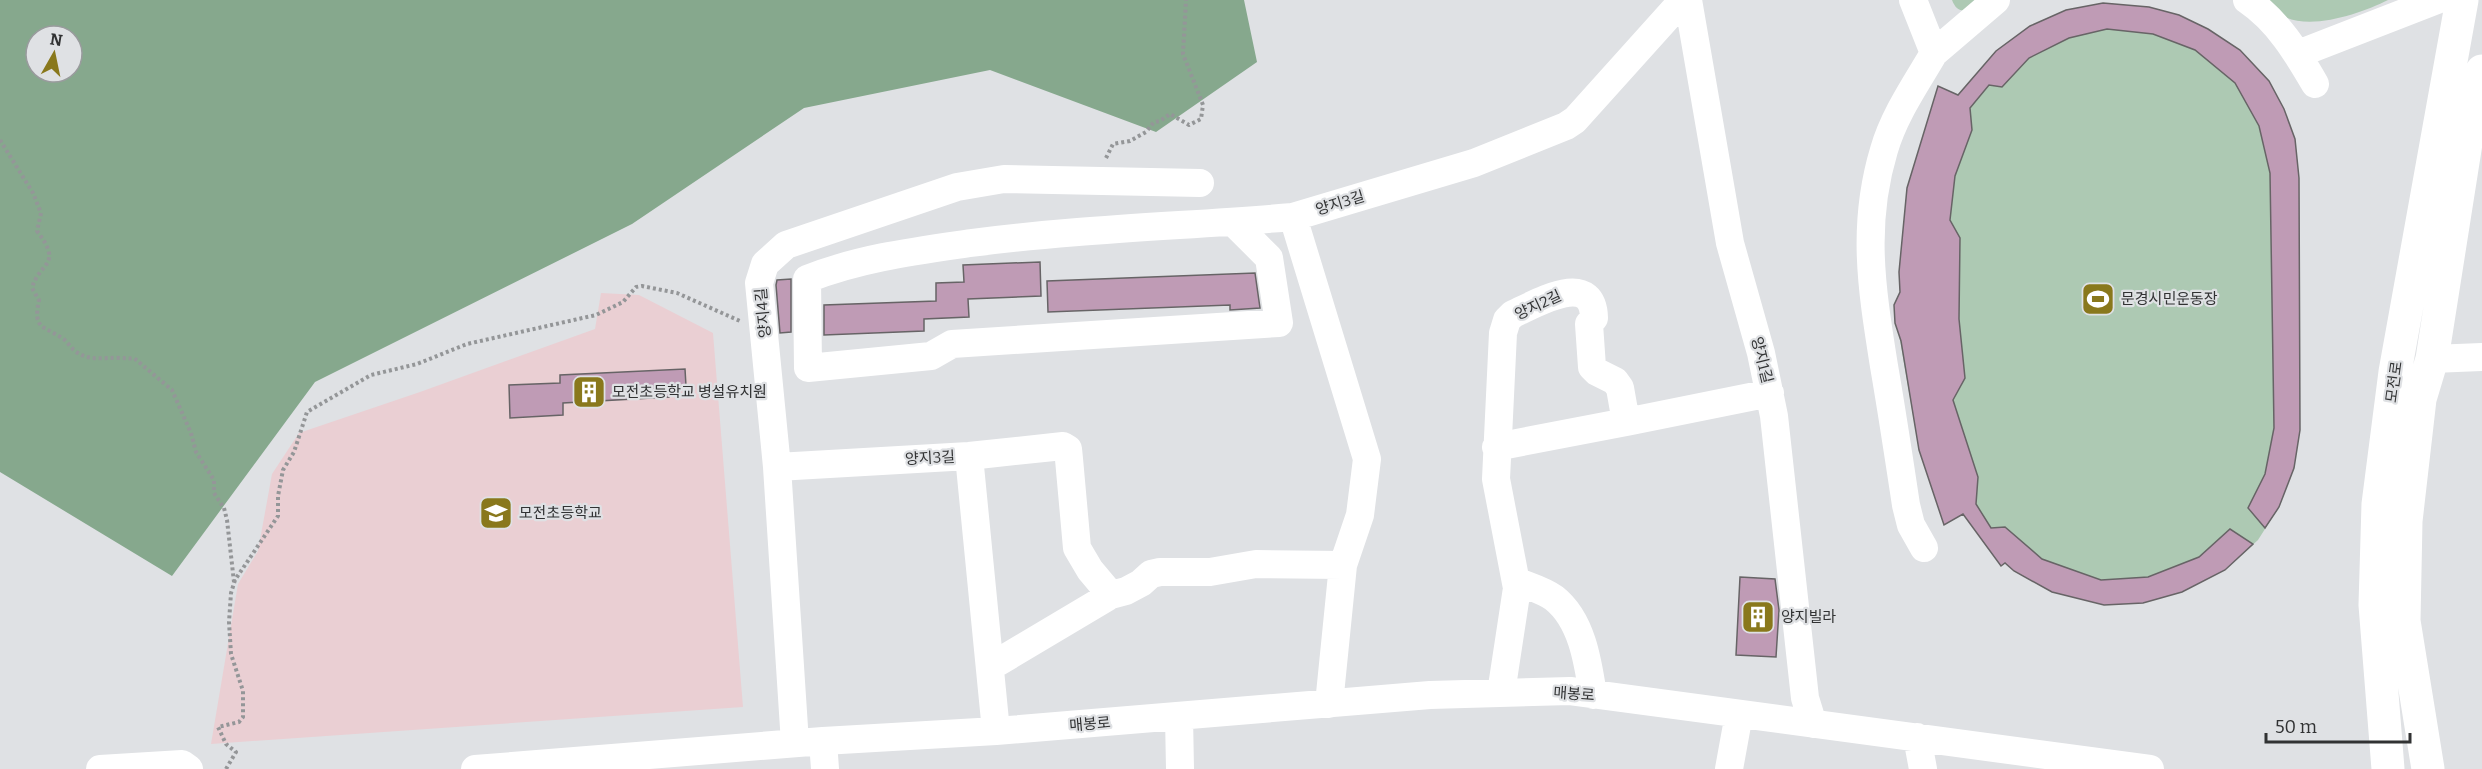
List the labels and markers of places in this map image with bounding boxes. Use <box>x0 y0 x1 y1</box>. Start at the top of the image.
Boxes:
sports icon: 문경시민운동장 <box>2080 281 2116 317</box>
place label: 문경시민운동장 <box>2121 290 2218 308</box>
building icon: 모전초등학교 병설유치원 <box>571 374 607 410</box>
place label: 모전초등학교 병설유치원 <box>612 383 767 401</box>
school or university icon: 모전초등학교 <box>478 495 514 531</box>
place label: 모전초등학교 <box>519 504 602 522</box>
building icon: 양지빌라 <box>1740 599 1776 635</box>
place label: 양지빌라 <box>1781 608 1836 626</box>

